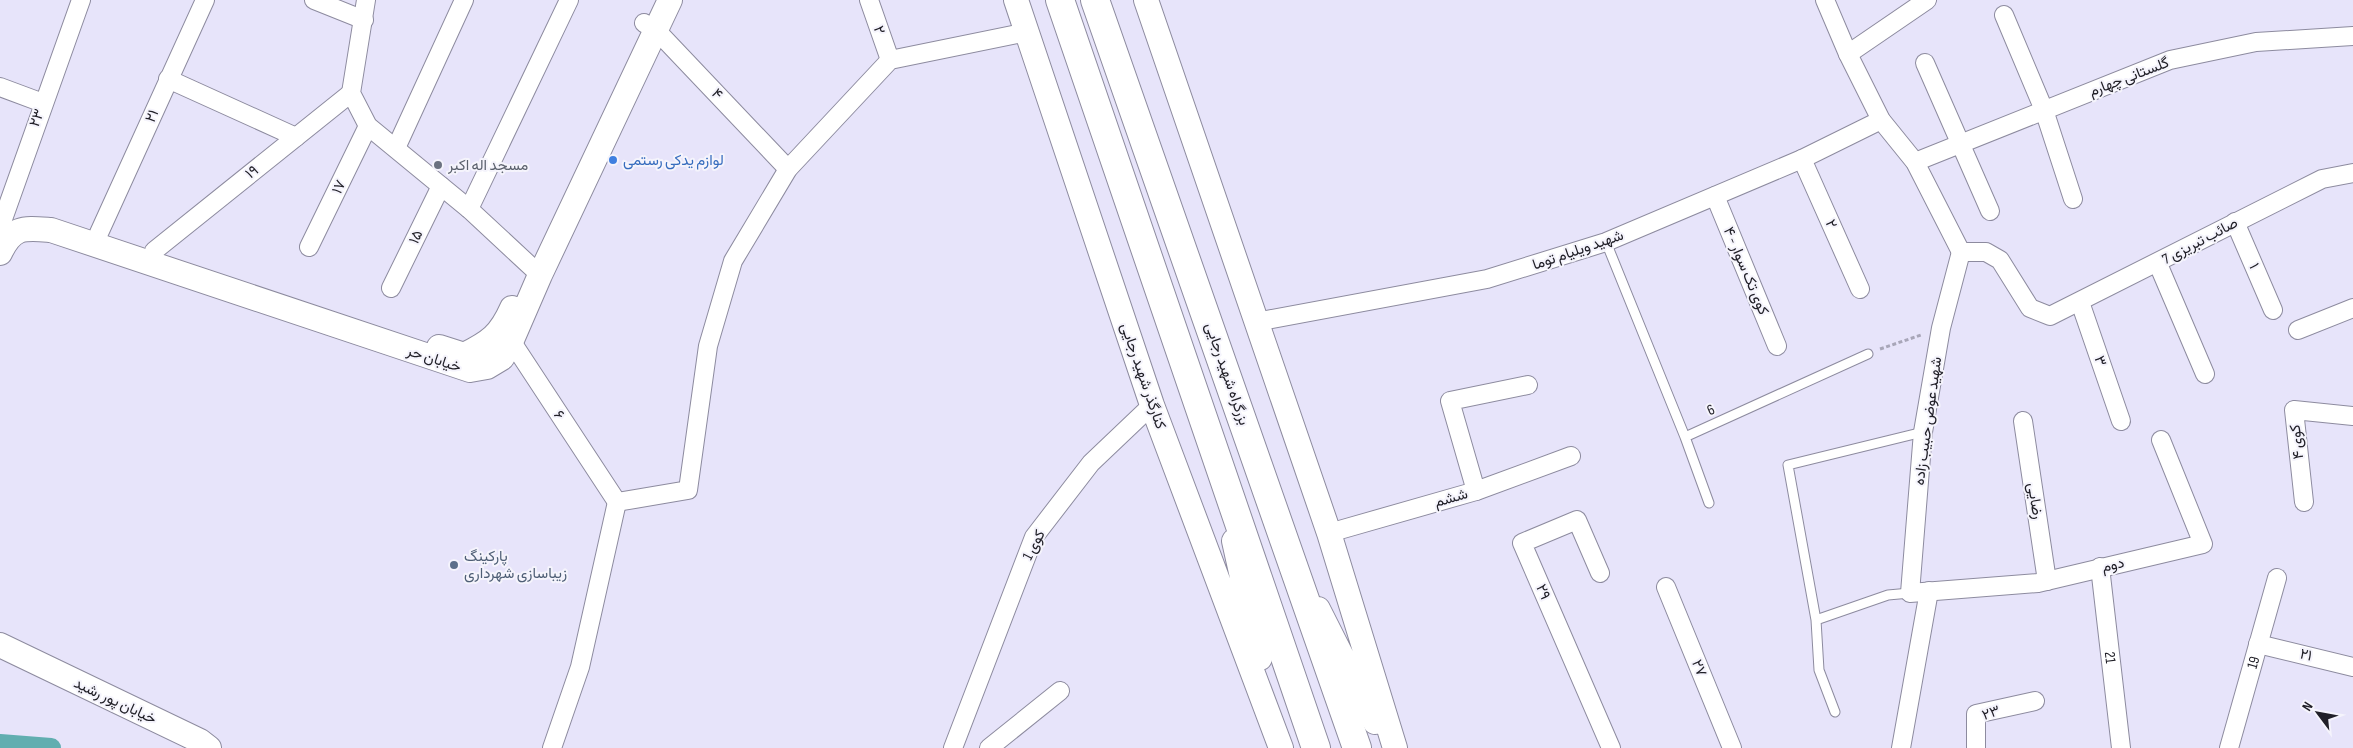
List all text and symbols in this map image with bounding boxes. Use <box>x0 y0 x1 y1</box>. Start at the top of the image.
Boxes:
street label: ۲ <box>869 23 889 37</box>
street label: گلستانی چهارم <box>2086 53 2172 101</box>
street label: ۴ <box>707 84 727 104</box>
street label: ۲۳ <box>25 106 49 129</box>
street label: ۲۱ <box>141 107 163 125</box>
place label: لوازم یدکی رستمی <box>623 151 724 170</box>
marker: لوازم یدکی رستمی <box>607 154 619 166</box>
place label: مسجد اله اکبر <box>447 156 528 175</box>
marker: مسجد اله اکبر <box>432 159 444 171</box>
street label: ۱۹ <box>242 161 262 183</box>
street label: ۱۷ <box>328 177 350 197</box>
street label: صائب تبریزی 7 <box>2159 213 2241 269</box>
street label: ۲ <box>1821 217 1841 232</box>
street label: ۴ - کوی تک سوار <box>1719 224 1773 318</box>
street label: شهید ویلیام توما <box>1530 225 1626 274</box>
street label: ۱۵ <box>405 227 427 247</box>
street label: ۱ <box>2244 260 2264 272</box>
street label: کنارگذر شهید رجایی <box>1116 320 1170 432</box>
street label: بزرگراه شهید رجایی <box>1201 320 1253 428</box>
street label: خیابان حر <box>403 341 464 377</box>
street label: ۳ <box>2089 353 2111 369</box>
street label: شهید عوض حبیب زاده <box>1910 355 1946 486</box>
street label: 6 <box>1704 400 1718 420</box>
street label: ۶ <box>549 407 569 423</box>
street label: کوی ۴ <box>2286 423 2308 460</box>
street label: رضایی <box>2023 481 2047 521</box>
street label: ششم <box>1432 484 1470 512</box>
street label: کوی 1 <box>1018 526 1050 563</box>
place label: پارکینگ زیباسازی شهرداری <box>464 547 567 583</box>
street label: دوم <box>2100 553 2126 577</box>
marker: پارکینگ زیباسازی شهرداری <box>448 559 460 571</box>
street label: ۲۹ <box>1531 581 1555 603</box>
street label: ۲۱ <box>2298 644 2314 666</box>
street label: 21 <box>2100 651 2121 665</box>
street label: 19 <box>2242 654 2264 671</box>
street label: ۲۷ <box>1687 657 1711 679</box>
street label: خیابان پور رشید <box>71 674 159 728</box>
north arrow <box>2293 688 2343 738</box>
text: N <box>2298 699 2317 714</box>
street label: ۲۳ <box>1980 701 2003 725</box>

